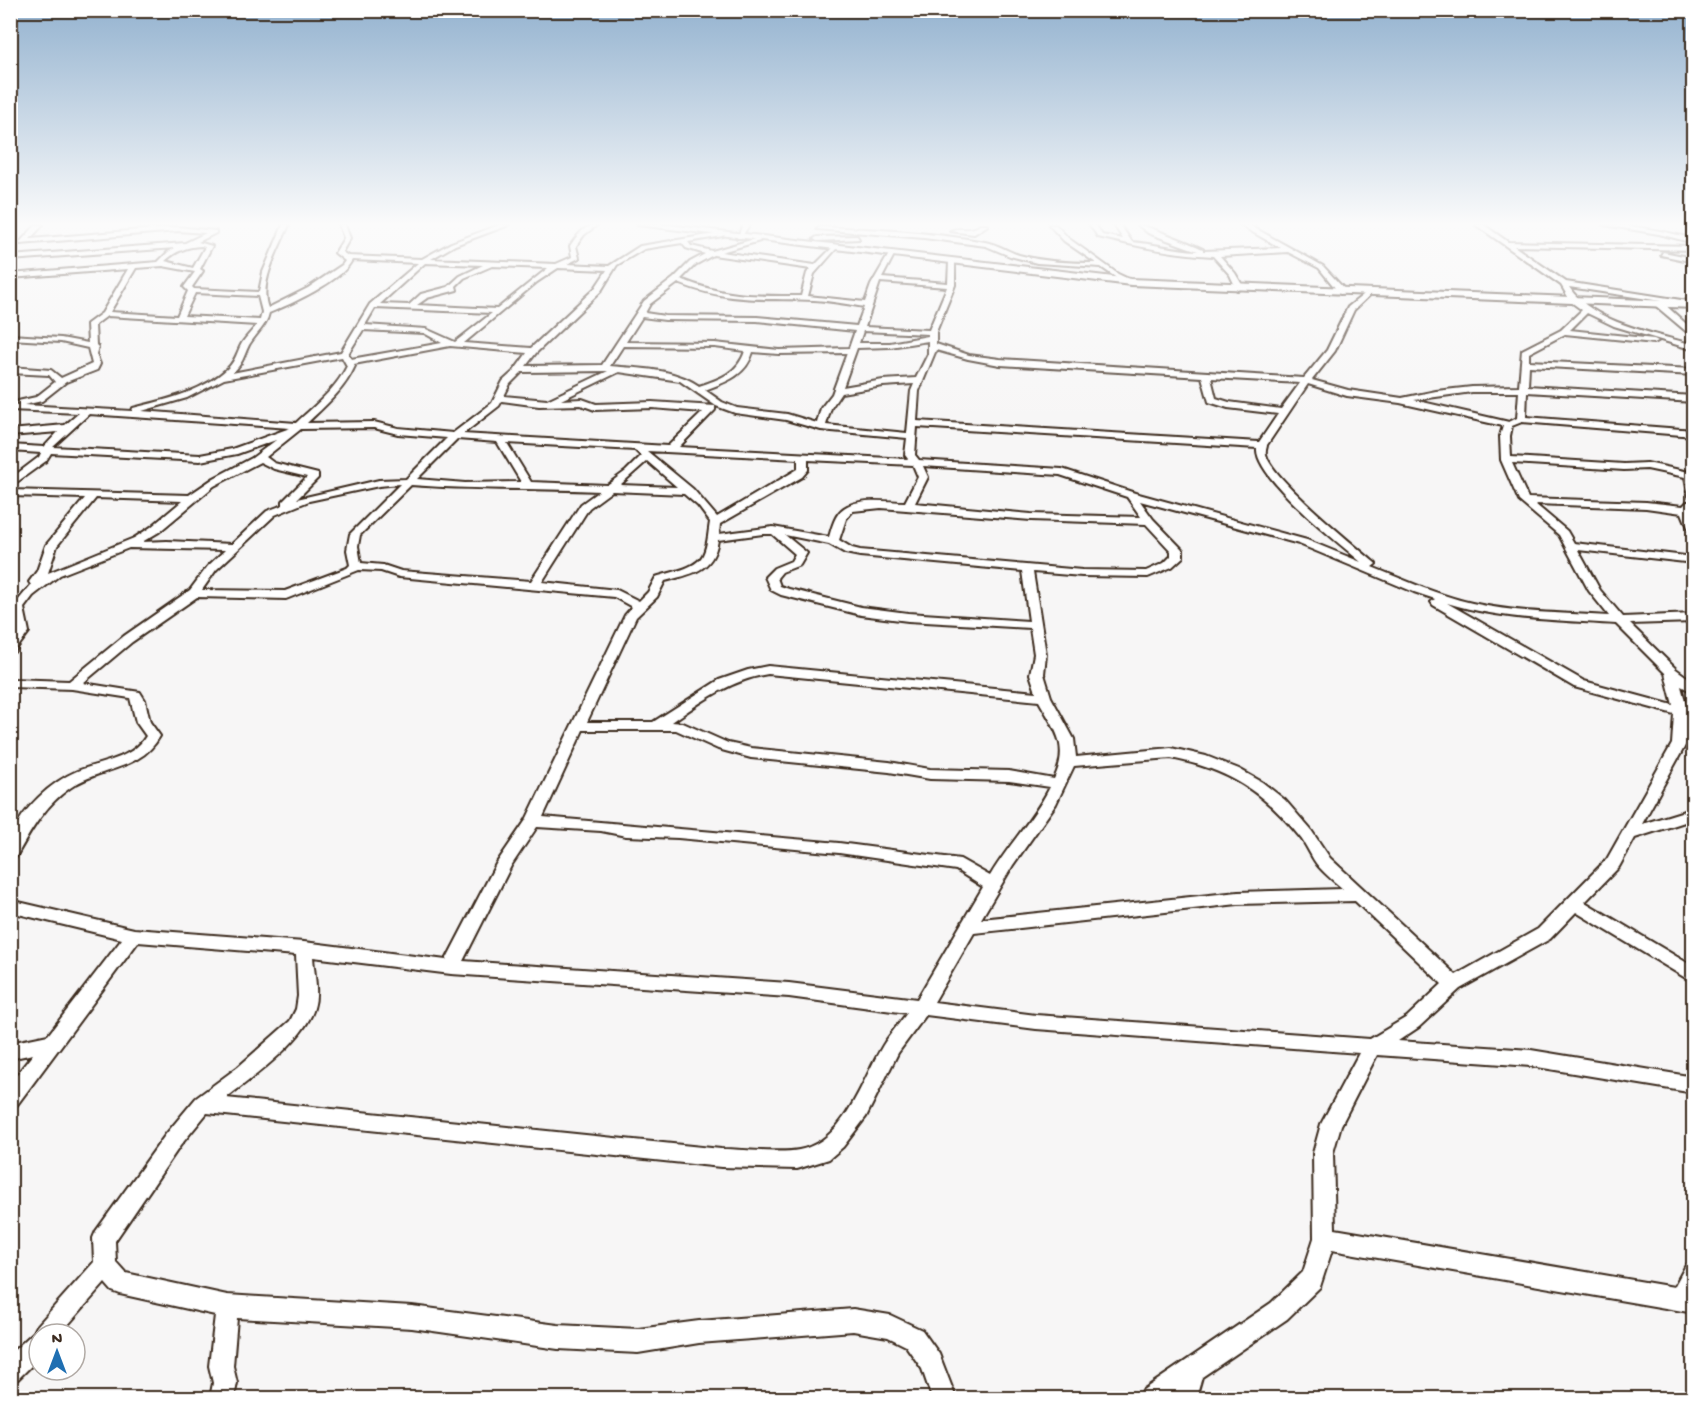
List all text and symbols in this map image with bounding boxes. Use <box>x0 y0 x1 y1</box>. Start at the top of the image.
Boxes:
north arrow <box>27 1322 87 1382</box>
text: N <box>52 1331 63 1350</box>

